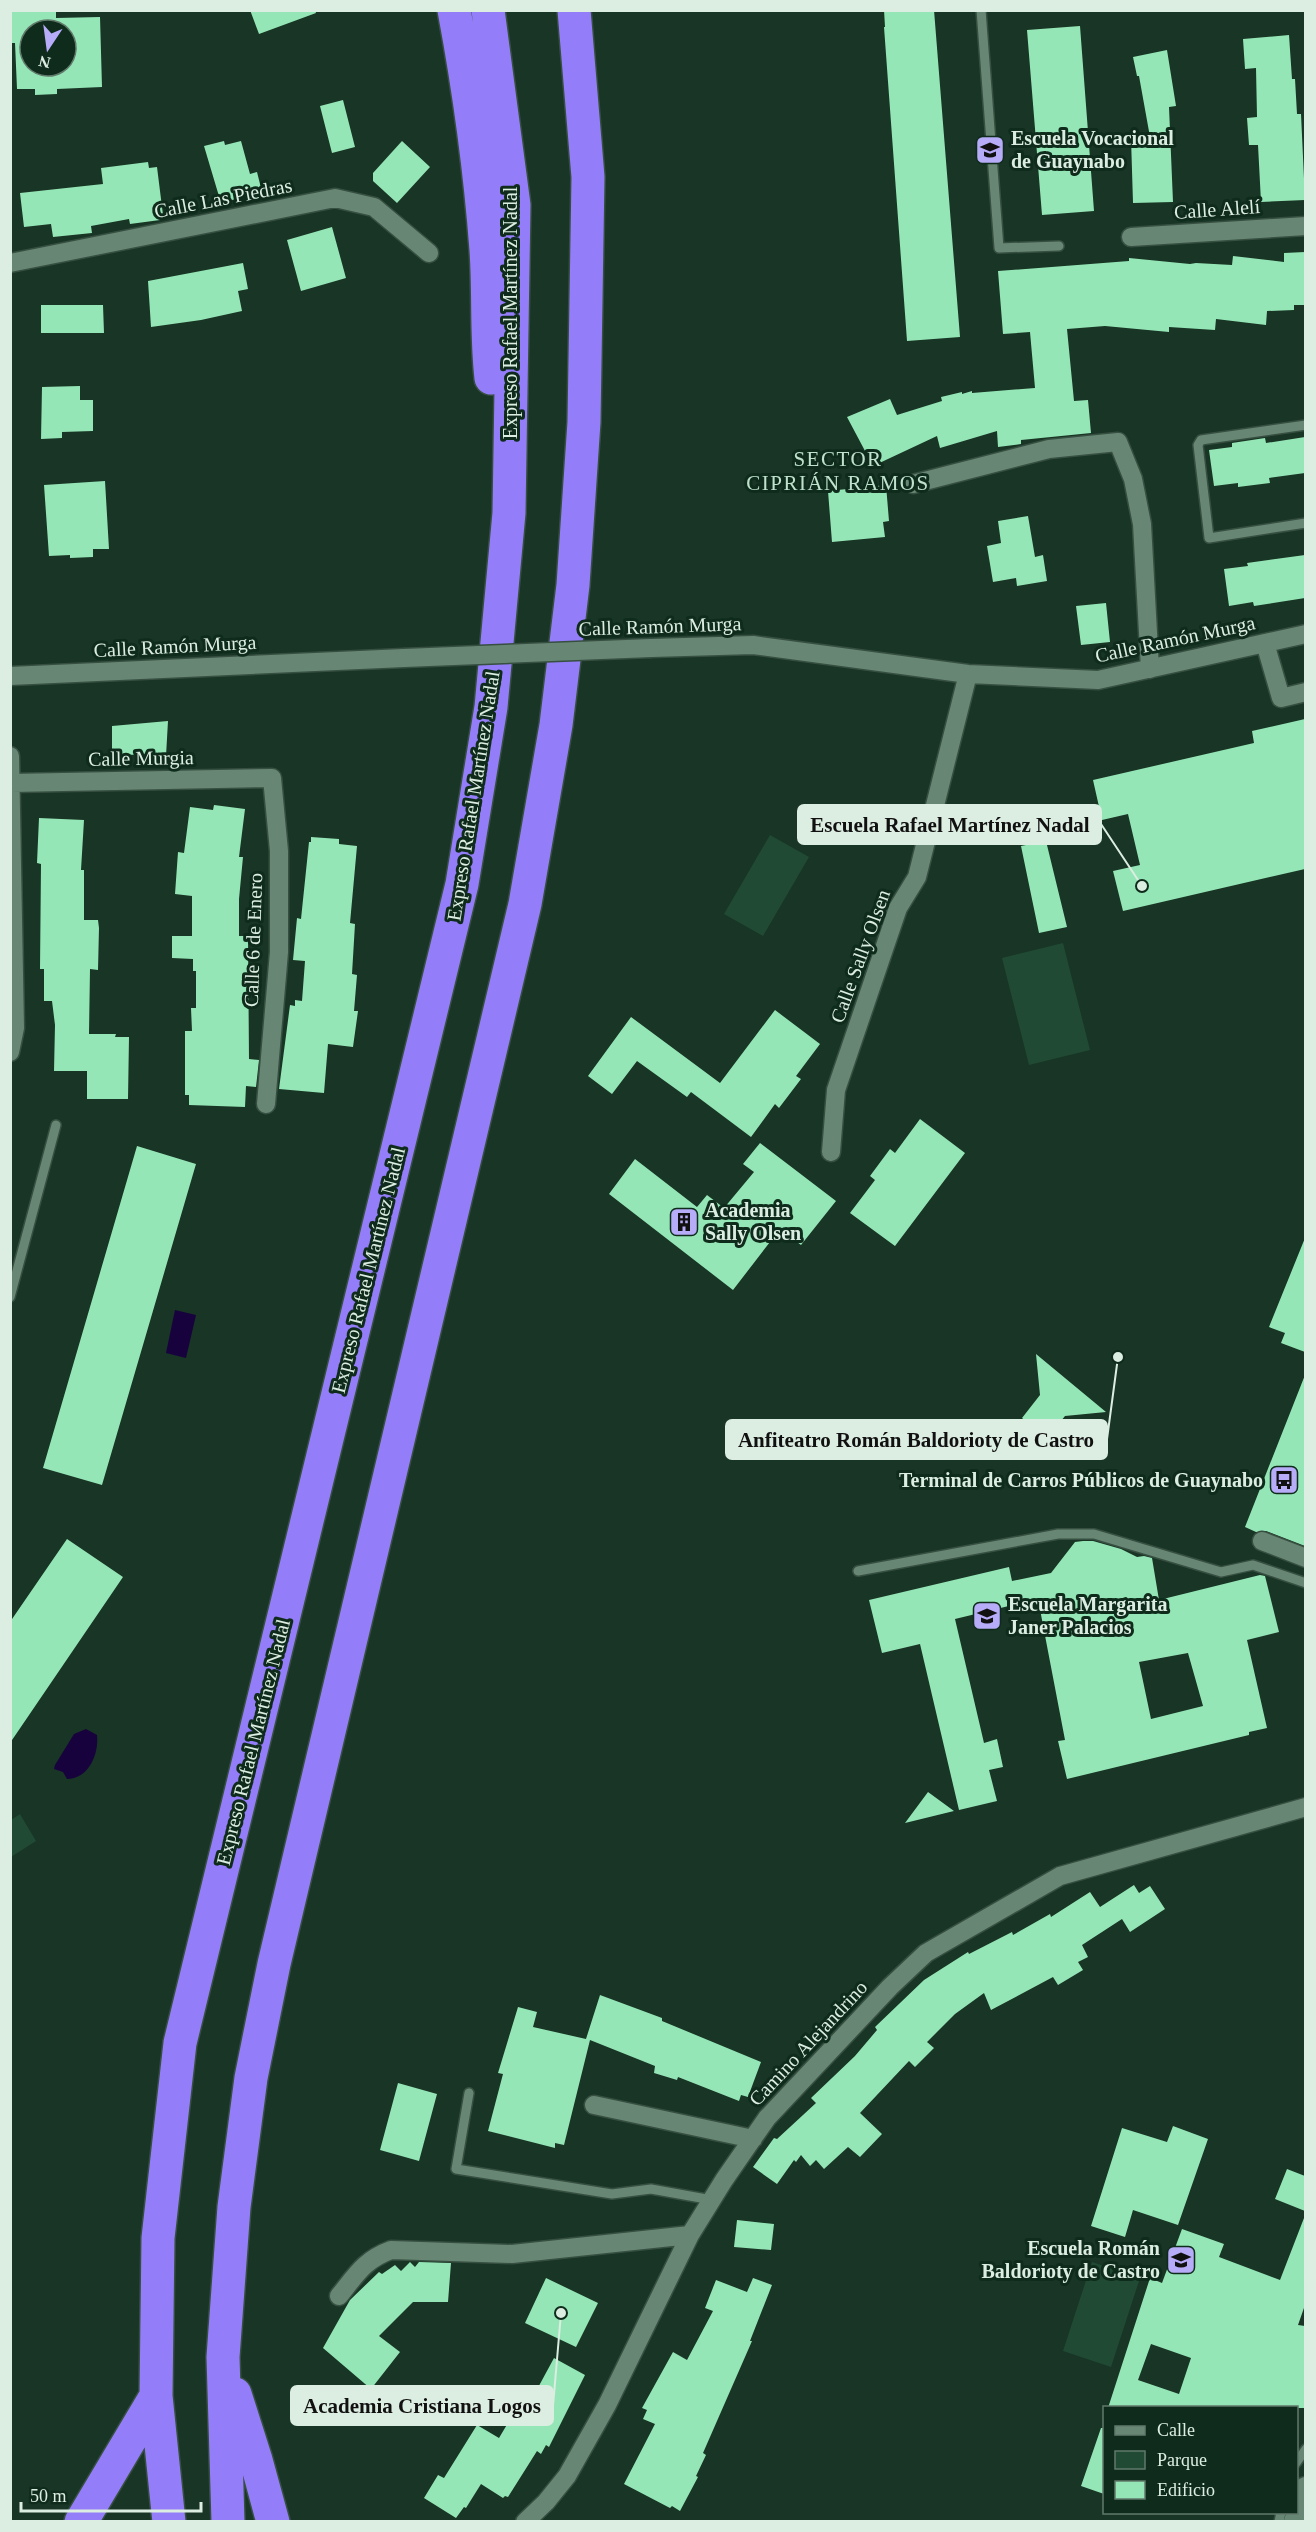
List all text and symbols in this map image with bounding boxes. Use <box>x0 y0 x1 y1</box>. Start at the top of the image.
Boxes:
north arrow <box>18 18 78 78</box>
text: N <box>37 52 52 72</box>
place label: Escuela Vocacional de Guaynabo <box>1011 127 1174 173</box>
school or university icon: Escuela Vocacional de Guaynabo <box>974 134 1006 166</box>
street label: Calle Las Piedras <box>152 174 294 222</box>
street label: Expreso Rafael Martínez Nadal <box>499 186 522 439</box>
street label: Calle Alelí <box>1173 195 1261 223</box>
district label: SECTOR CIPRIÁN RAMOS <box>746 447 930 495</box>
street label: Calle Ramón Murga <box>1093 611 1257 668</box>
street label: Calle Ramón Murga <box>578 612 742 641</box>
street label: Calle Ramón Murga <box>93 631 257 662</box>
street label: Expreso Rafael Martínez Nadal <box>442 669 505 923</box>
street label: Calle Murgia <box>88 746 194 771</box>
callout: Escuela Rafael Martínez Nadal <box>798 805 1101 844</box>
text: Escuela Rafael Martínez Nadal <box>810 813 1090 837</box>
street label: Calle 6 de Enero <box>240 873 266 1007</box>
street label: Calle Sally Olsen <box>826 886 895 1026</box>
street label: Expreso Rafael Martínez Nadal <box>327 1144 410 1395</box>
place label: Academia Sally Olsen <box>705 1199 801 1245</box>
building icon: Academia Sally Olsen <box>668 1206 700 1238</box>
callout: Anfiteatro Román Baldorioty de Castro <box>726 1420 1107 1459</box>
text: Anfiteatro Román Baldorioty de Castro <box>738 1428 1094 1452</box>
bus stop icon: Terminal de Carros Públicos de Guaynabo <box>1268 1464 1300 1496</box>
place label: Terminal de Carros Públicos de Guaynabo <box>899 1469 1263 1492</box>
place label: Escuela Margarita Janer Palacios <box>1008 1593 1167 1638</box>
school or university icon: Escuela Margarita Janer Palacios <box>971 1600 1003 1632</box>
street label: Expreso Rafael Martínez Nadal <box>212 1616 295 1867</box>
street label: Camino Alejandrino <box>744 1976 872 2111</box>
place label: Escuela Román Baldorioty de Castro <box>981 2237 1160 2283</box>
school or university icon: Escuela Román Baldorioty de Castro <box>1165 2244 1197 2276</box>
callout: Academia Cristiana Logos <box>291 2386 553 2425</box>
text: Academia Cristiana Logos <box>303 2394 541 2418</box>
legend <box>1103 2406 1298 2514</box>
text: Calle <box>1157 2420 1195 2440</box>
text: Parque <box>1157 2450 1207 2470</box>
scale bar <box>21 2475 201 2513</box>
text: Edificio <box>1157 2480 1215 2500</box>
text: 50 m <box>30 2486 67 2506</box>

